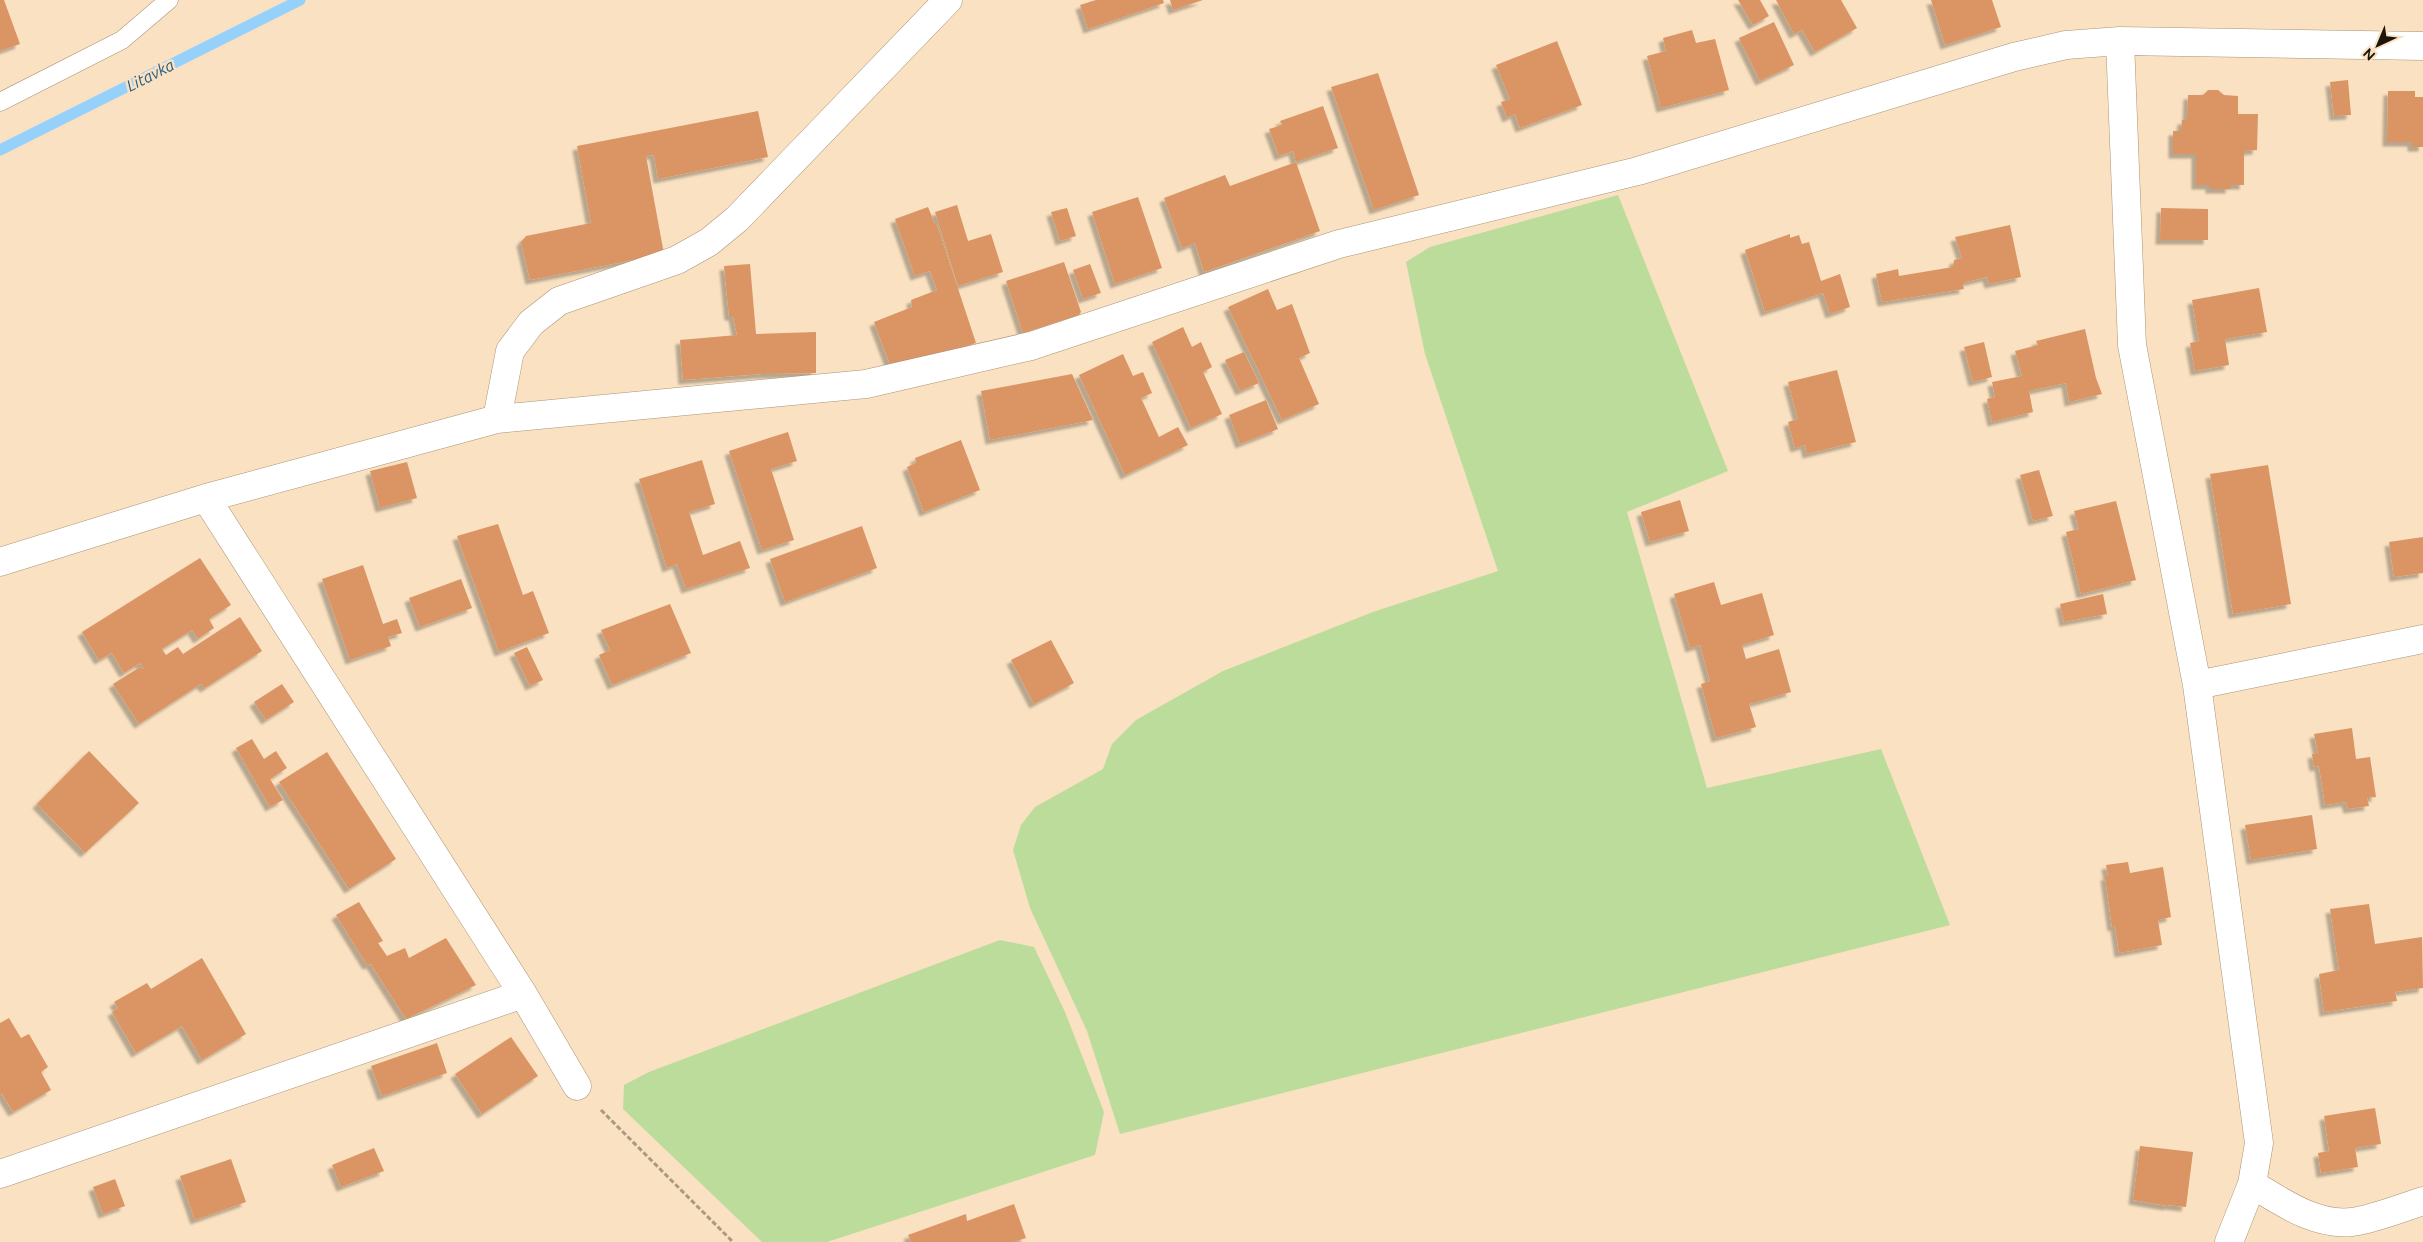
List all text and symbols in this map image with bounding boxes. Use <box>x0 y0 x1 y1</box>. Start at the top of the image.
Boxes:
north arrow <box>2353 20 2403 70</box>
text: N <box>2360 45 2378 64</box>
water label: Litavka <box>123 55 177 95</box>

